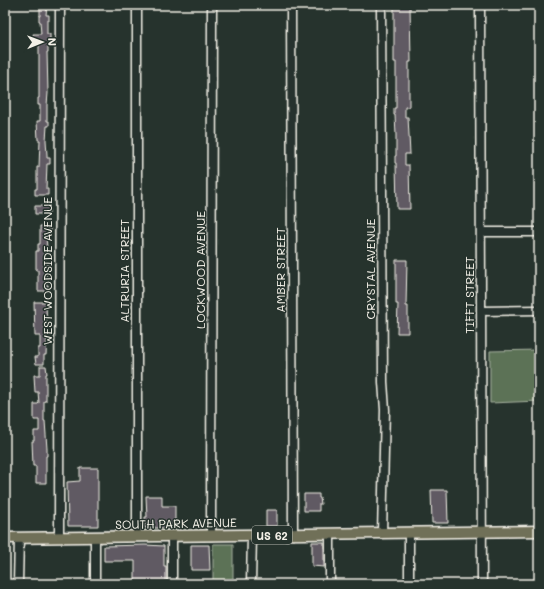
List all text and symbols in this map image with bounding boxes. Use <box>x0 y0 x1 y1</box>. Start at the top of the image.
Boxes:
north arrow <box>22 22 62 62</box>
text: N <box>45 38 60 46</box>
street label: WEST WOODSIDE AVENUE <box>39 197 55 345</box>
street label: LOCKWOOD AVENUE <box>192 211 208 329</box>
street label: CRYSTAL AVENUE <box>362 218 378 319</box>
street label: ALTRURIA STREET <box>116 219 132 323</box>
street label: AMBER STREET <box>272 227 288 313</box>
street label: TIFFT STREET <box>461 256 477 334</box>
street label: SOUTH PARK AVENUE <box>115 514 237 532</box>
road number: US 62 <box>252 526 292 544</box>

